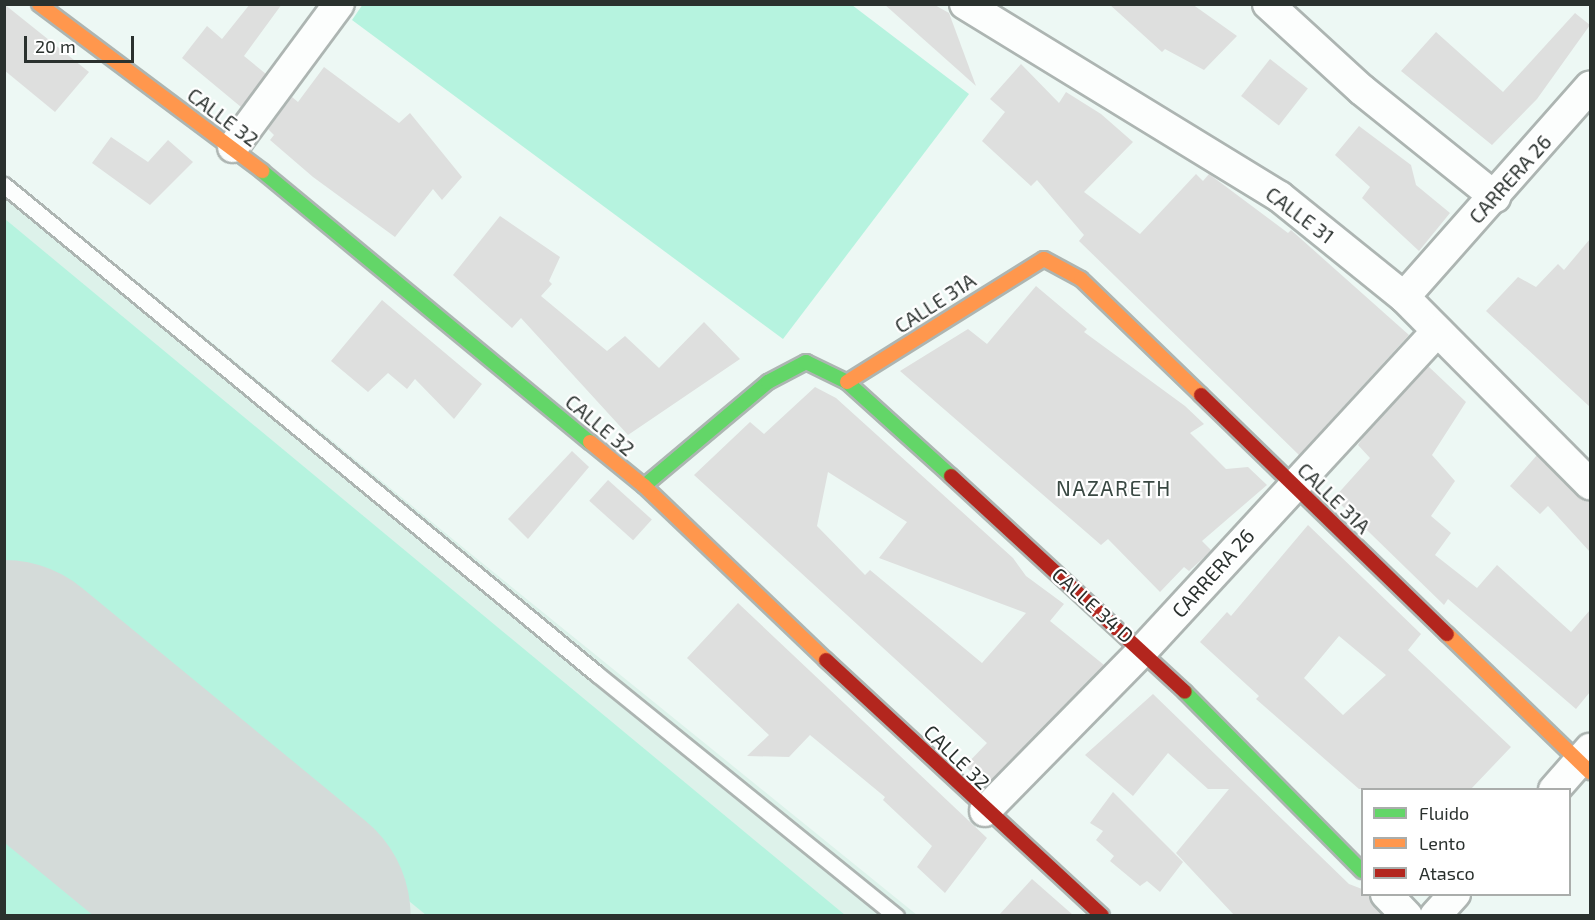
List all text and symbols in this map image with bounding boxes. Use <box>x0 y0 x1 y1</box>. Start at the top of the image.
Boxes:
scale bar <box>27 24 136 62</box>
text: 20 m <box>35 35 76 57</box>
street label: CALLE 32 <box>183 83 263 151</box>
street label: CARRERA 26 <box>1464 129 1556 229</box>
street label: CALLE 31 <box>1261 182 1339 248</box>
street label: CALLE 31A <box>890 268 980 338</box>
street label: CALLE 32 <box>561 389 639 461</box>
street label: CALLE 31A <box>1293 458 1375 538</box>
district label: NAZARETH <box>1056 475 1172 501</box>
street label: CARRERA 26 <box>1167 523 1259 623</box>
street label: CALLE 34 D <box>1047 562 1139 648</box>
street label: CALLE 32 <box>919 720 995 794</box>
legend <box>1361 788 1571 896</box>
text: Fluido <box>1419 802 1469 824</box>
text: Lento <box>1419 832 1465 854</box>
text: Atasco <box>1419 862 1475 884</box>

